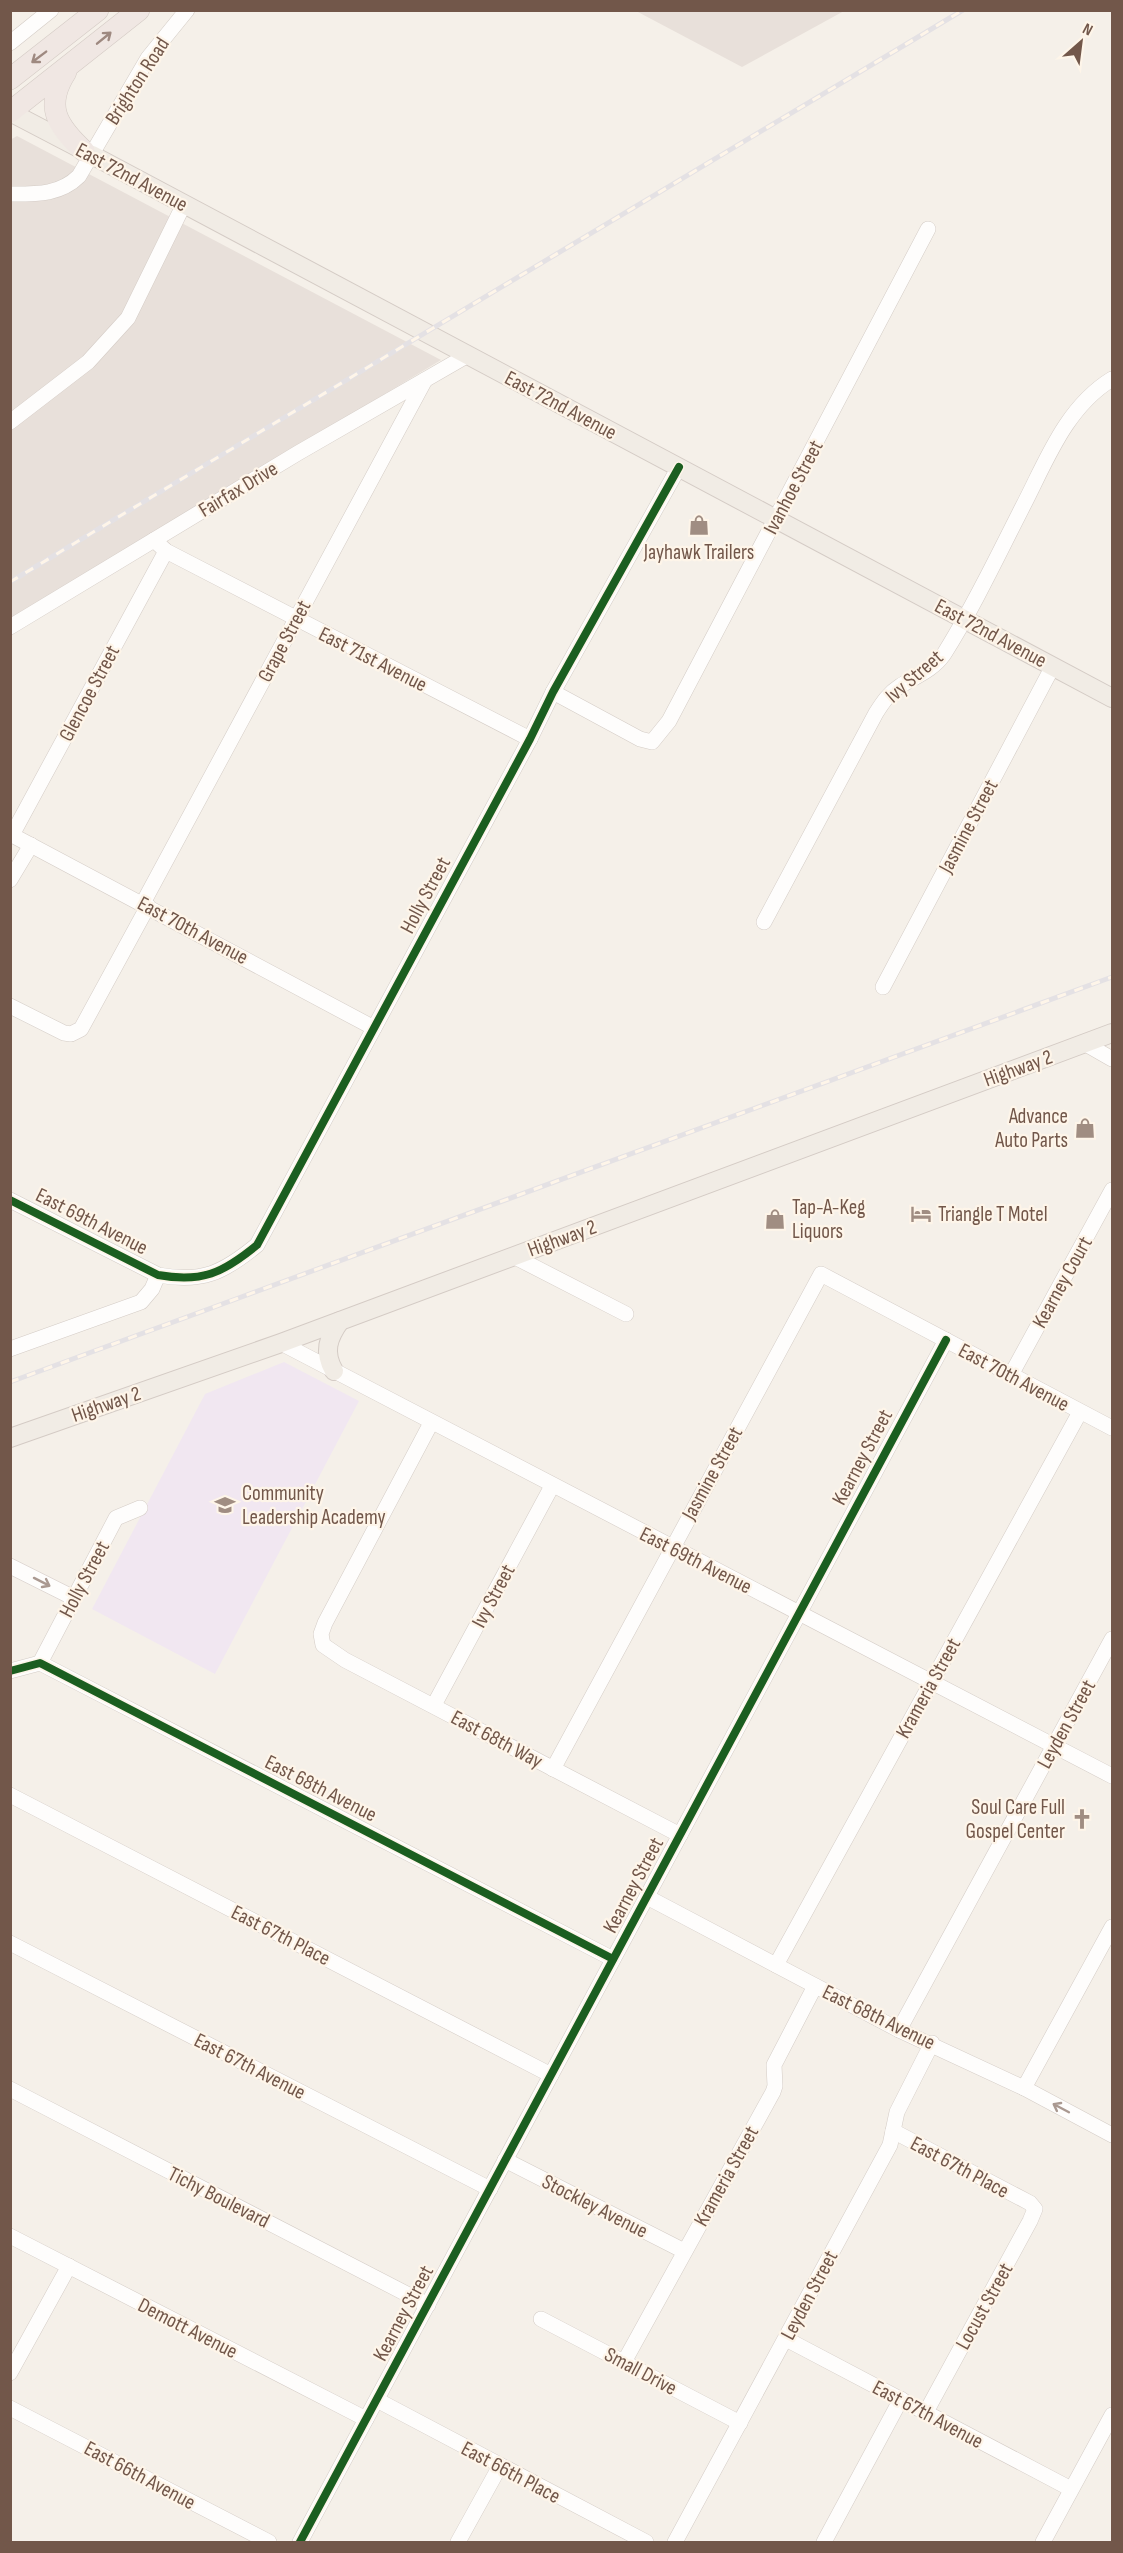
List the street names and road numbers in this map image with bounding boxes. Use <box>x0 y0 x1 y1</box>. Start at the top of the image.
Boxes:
street label: Brighton Road <box>100 33 175 130</box>
street label: East 72nd Avenue <box>72 137 192 217</box>
street label: East 72nd Avenue <box>501 365 621 445</box>
street label: Ivanhoe Street <box>758 436 829 539</box>
street label: Fairfax Drive <box>194 456 282 523</box>
street label: East 72nd Avenue <box>931 593 1051 673</box>
street label: Grape Street <box>252 596 316 686</box>
street label: East 71st Avenue <box>314 621 431 697</box>
street label: Glencoe Street <box>54 641 125 745</box>
street label: Ivy Street <box>880 645 948 708</box>
street label: Jasmine Street <box>933 775 1004 878</box>
street label: Holly Street <box>395 853 456 938</box>
street label: East 70th Avenue <box>133 891 252 970</box>
street label: Highway 2 <box>980 1044 1056 1092</box>
street label: East 69th Avenue <box>32 1183 152 1260</box>
street label: Highway 2 <box>524 1214 600 1262</box>
street label: Kearney Court <box>1027 1232 1098 1332</box>
street label: East 70th Avenue <box>954 1338 1073 1417</box>
street label: Highway 2 <box>68 1381 144 1428</box>
street label: Kearney Street <box>827 1405 898 1509</box>
street label: Jasmine Street <box>676 1422 748 1525</box>
street label: East 69th Avenue <box>636 1522 756 1599</box>
street label: Holly Street <box>54 1537 115 1622</box>
street label: Ivy Street <box>466 1560 520 1632</box>
street label: Krameria Street <box>891 1634 966 1743</box>
street label: Leyden Street <box>1032 1675 1101 1773</box>
street label: East 68th Way <box>447 1705 547 1774</box>
street label: East 68th Avenue <box>261 1750 381 1827</box>
street label: Kearney Street <box>598 1833 669 1937</box>
street label: East 67th Place <box>227 1900 334 1971</box>
street label: East 68th Avenue <box>818 1979 939 2055</box>
street label: East 67th Avenue <box>190 2028 310 2105</box>
street label: Krameria Street <box>689 2122 764 2231</box>
street label: East 67th Place <box>906 2131 1013 2204</box>
street label: Tichy Boulevard <box>164 2161 274 2234</box>
street label: Stockley Avenue <box>538 2169 652 2244</box>
street label: Leyden Street <box>775 2246 843 2344</box>
street label: Locust Street <box>950 2259 1018 2354</box>
street label: Kearney Street <box>368 2261 439 2365</box>
street label: Demott Avenue <box>134 2293 242 2364</box>
street label: Small Drive <box>600 2342 681 2401</box>
street label: East 67th Avenue <box>868 2375 987 2454</box>
street label: East 66th Avenue <box>80 2436 200 2515</box>
street label: East 66th Place <box>457 2436 565 2509</box>

